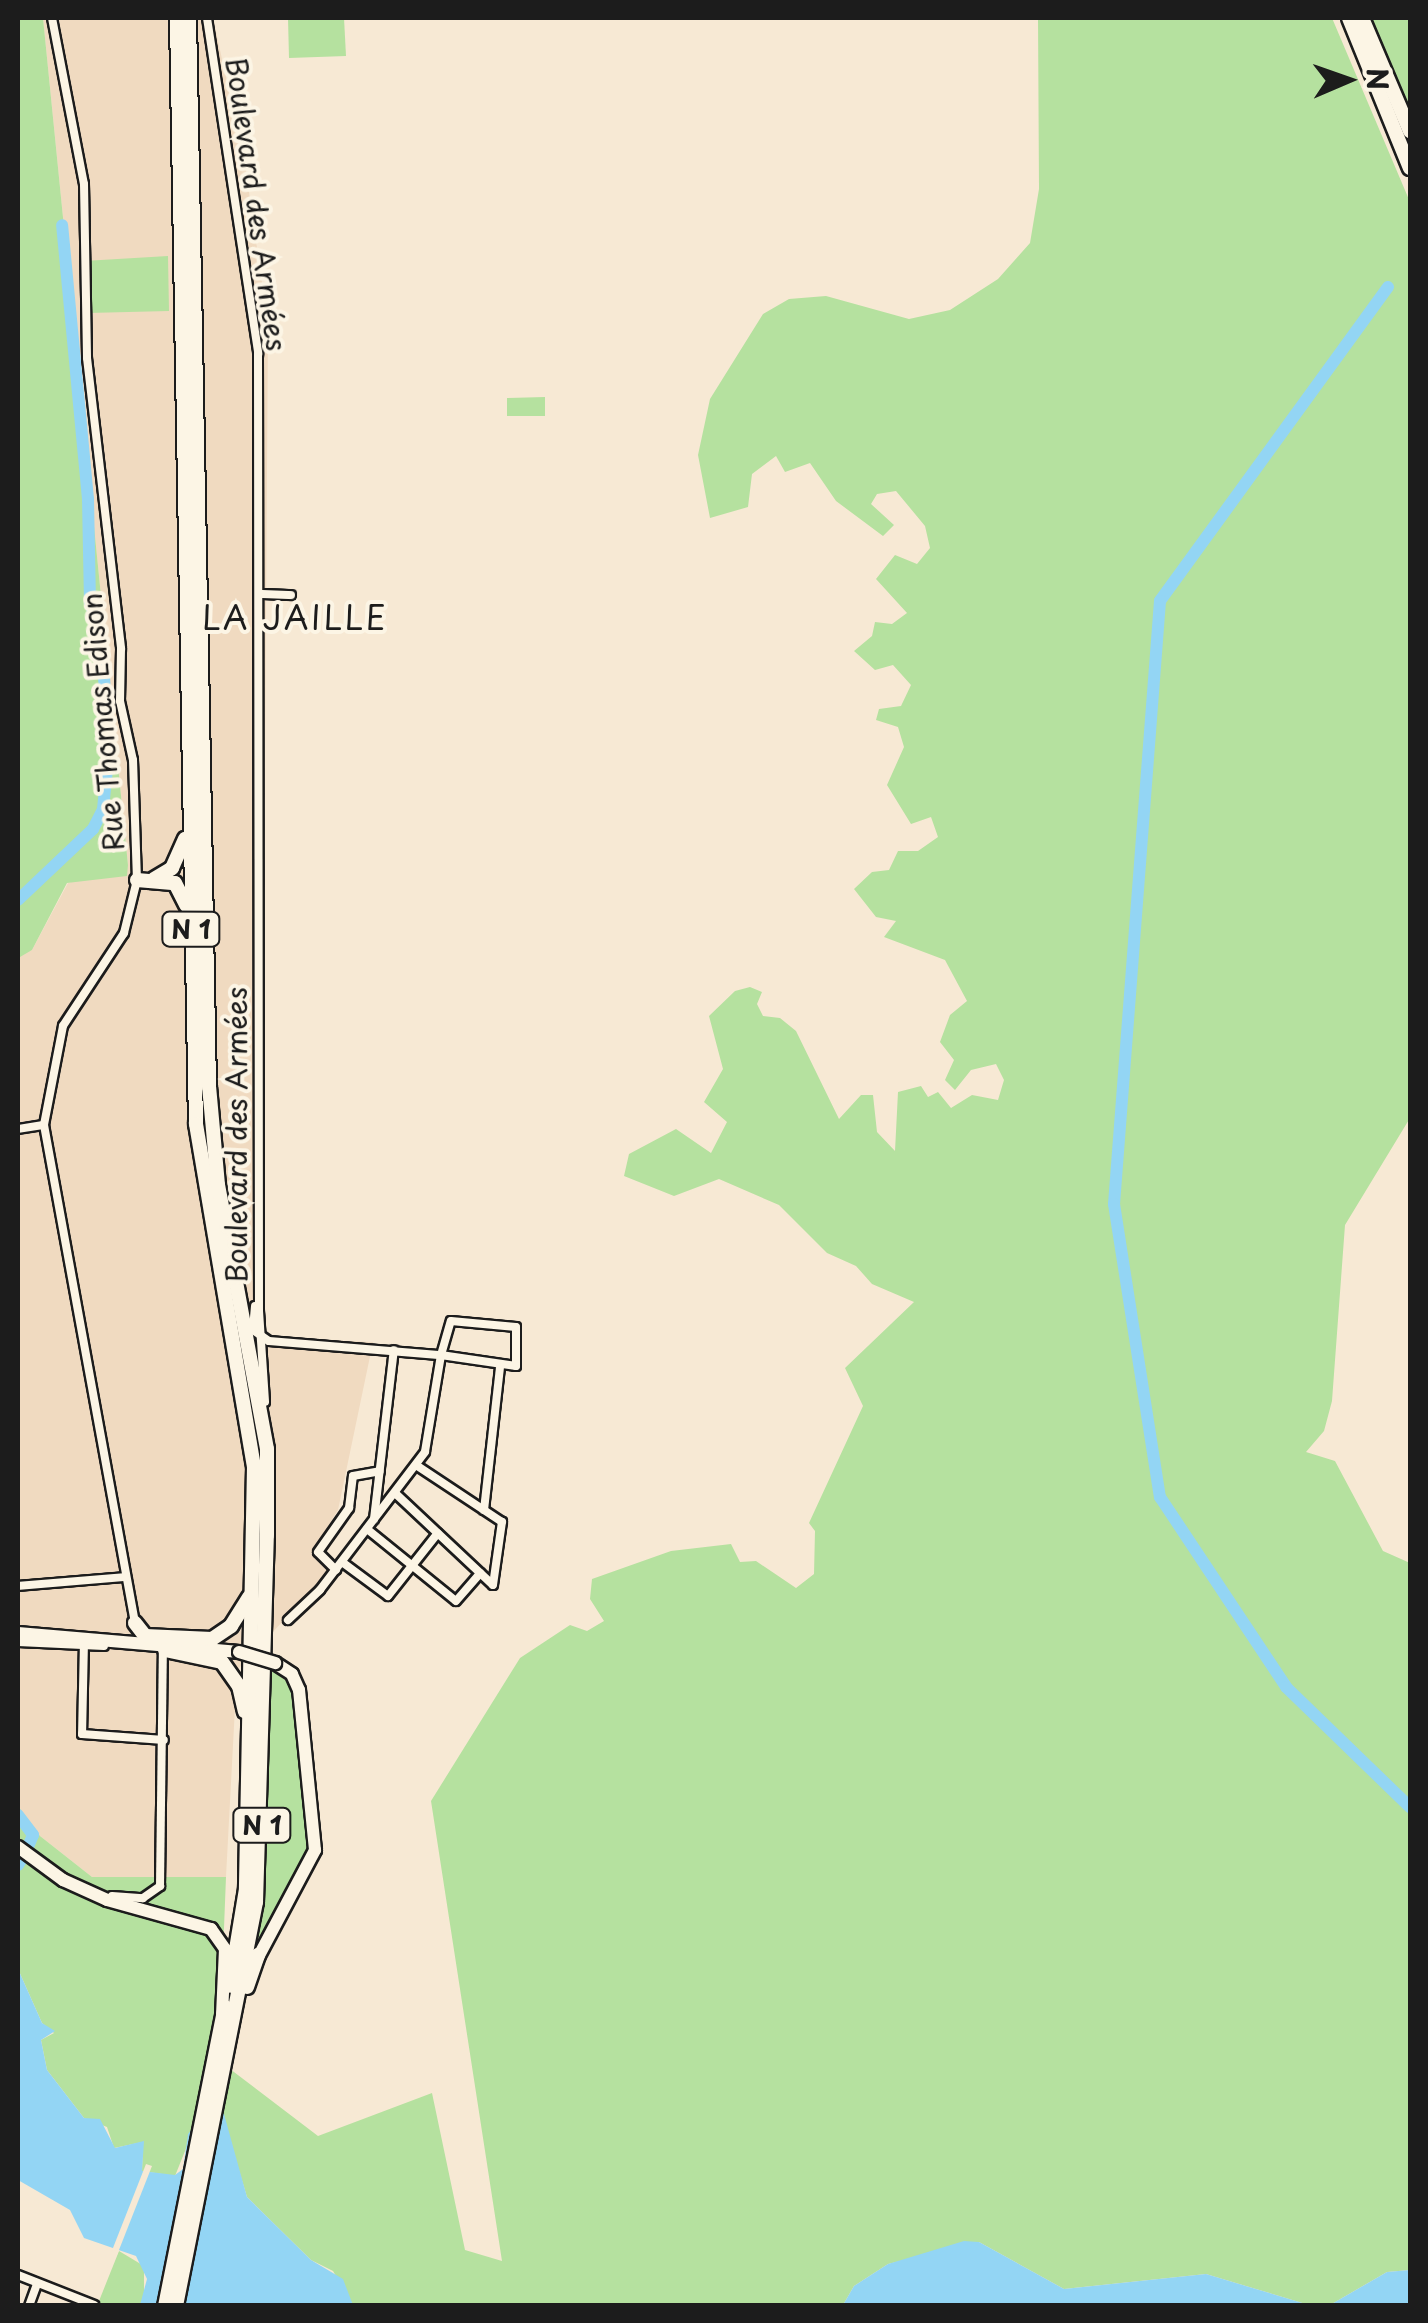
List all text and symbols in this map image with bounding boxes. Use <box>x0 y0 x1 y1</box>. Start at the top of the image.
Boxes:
north arrow <box>1298 30 1398 130</box>
street label: Boulevard des Armées <box>220 54 294 354</box>
text: N <box>1357 67 1400 91</box>
street label: Rue Thomas Edison <box>74 590 130 854</box>
district label: LA JAILLE <box>204 598 386 636</box>
road number: N 1 <box>161 909 221 949</box>
street label: Boulevard des Armées <box>219 986 253 1284</box>
road number: N 1 <box>232 1805 292 1845</box>

